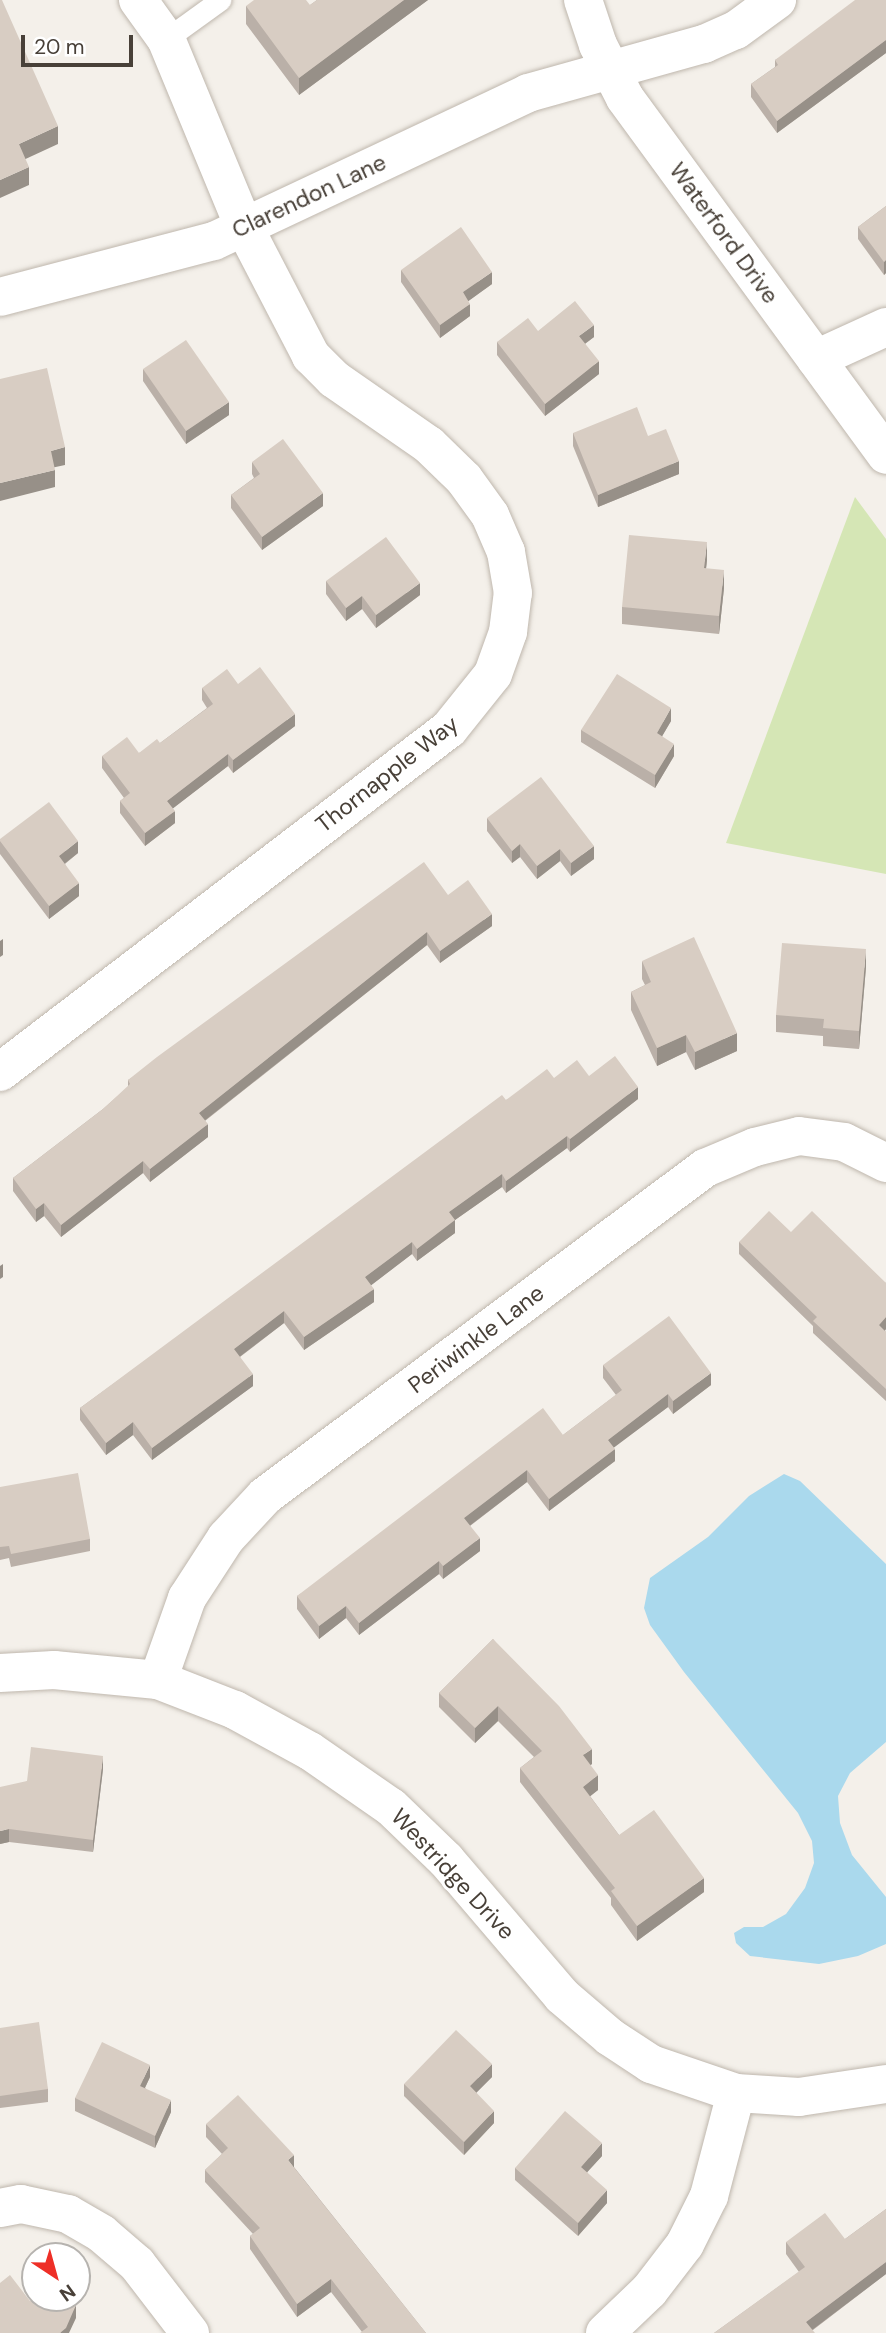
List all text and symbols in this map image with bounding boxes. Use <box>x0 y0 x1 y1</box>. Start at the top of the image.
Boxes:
scale bar <box>24 21 136 65</box>
text: 20 m <box>34 33 85 61</box>
street label: Clarendon Lane <box>228 148 390 244</box>
street label: Waterford Drive <box>664 157 784 309</box>
street label: Thornapple Way <box>310 710 464 838</box>
street label: Periwinkle Lane <box>403 1279 549 1399</box>
street label: Westridge Drive <box>385 1803 521 1945</box>
north arrow <box>21 2242 91 2312</box>
text: N <box>55 2279 80 2307</box>

